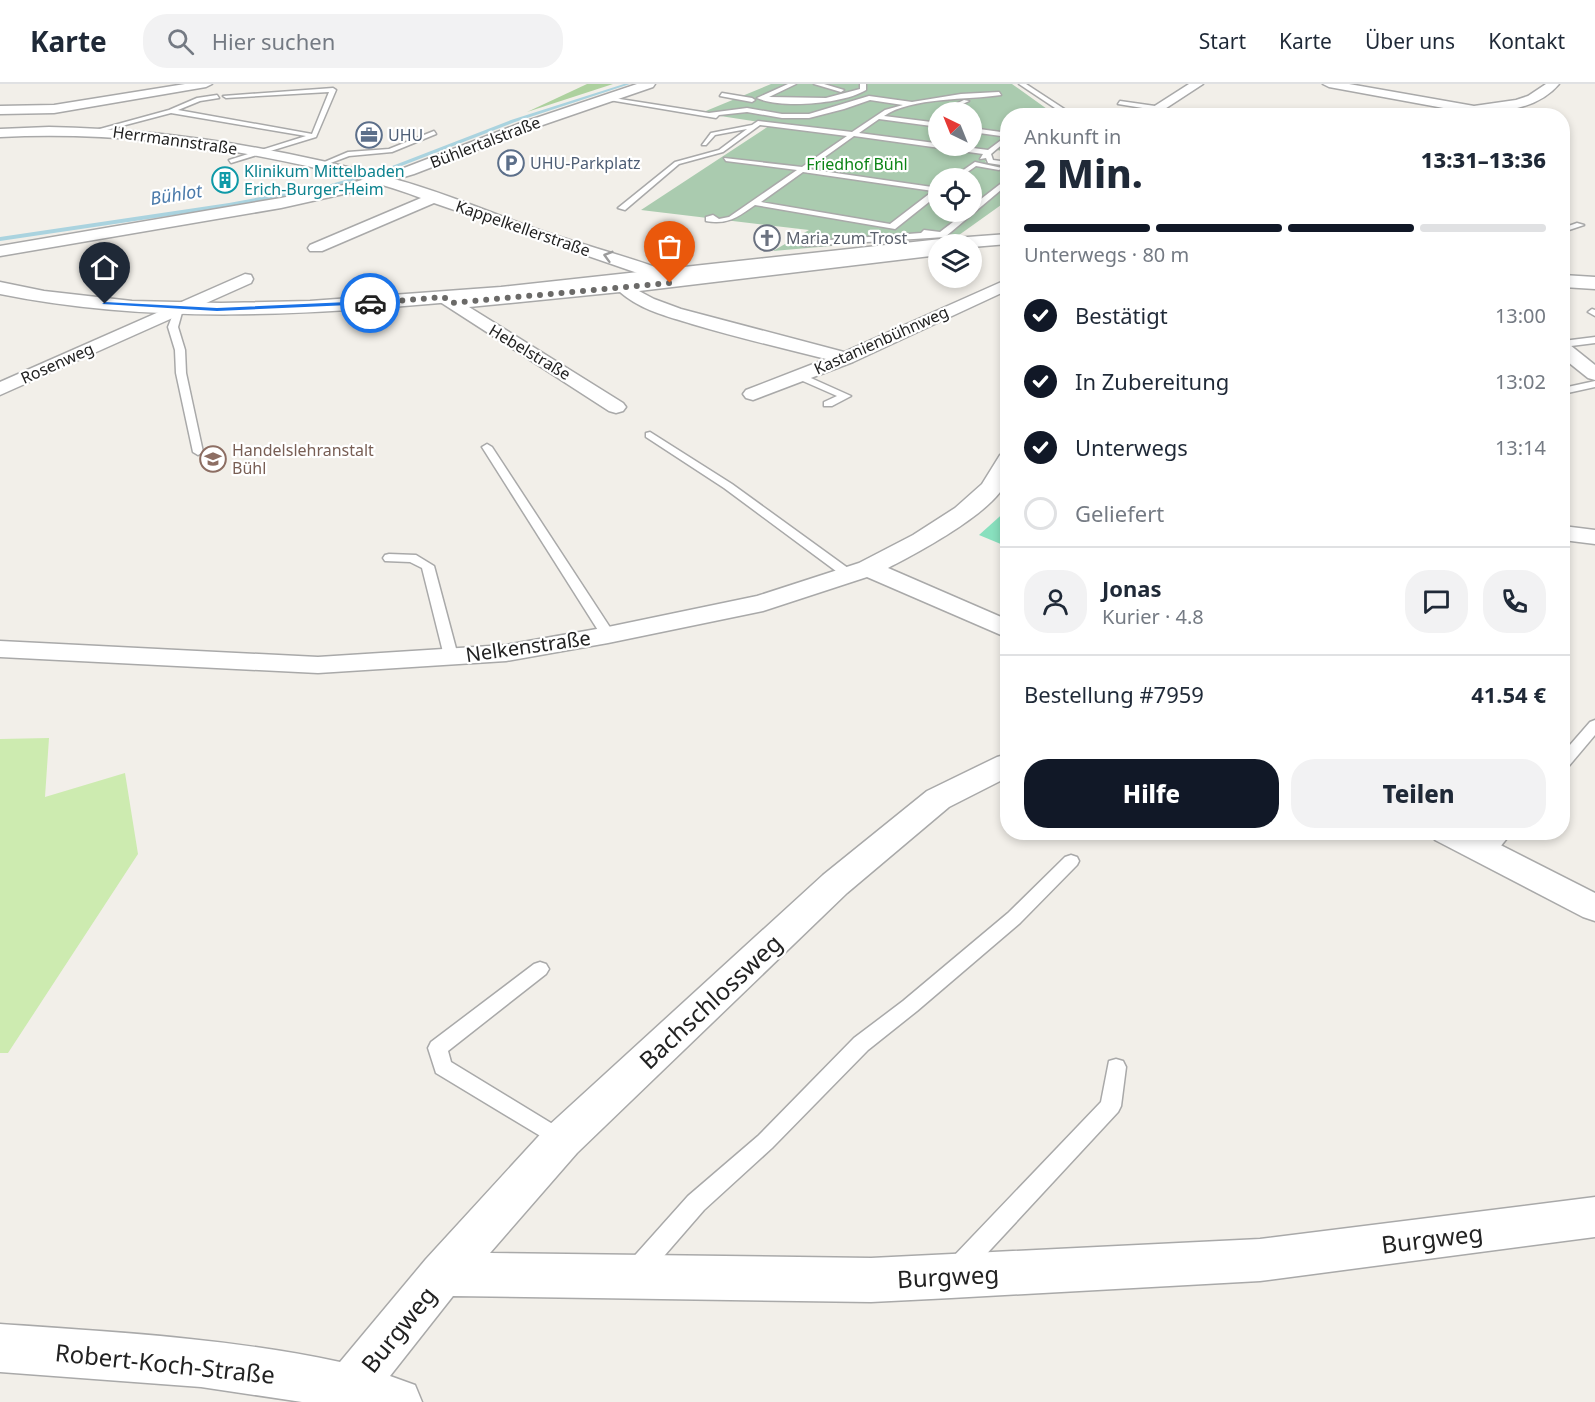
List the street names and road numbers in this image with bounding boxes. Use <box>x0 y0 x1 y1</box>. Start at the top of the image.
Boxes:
street label: Bühlertalstraße <box>427 111 543 173</box>
street label: Herrmannstraße <box>111 120 239 160</box>
street label: Kappelkellerstraße <box>453 195 593 261</box>
street label: Kastanienbühnweg <box>810 300 952 380</box>
street label: Hebelstraße <box>485 319 575 385</box>
street label: Rosenweg <box>17 337 97 389</box>
street label: Nelkenstraße <box>464 624 592 668</box>
street label: Bachschlossweg <box>631 926 789 1076</box>
street label: Burgweg <box>1379 1215 1485 1261</box>
street label: Burgweg <box>896 1257 1000 1295</box>
street label: Burgweg <box>353 1279 443 1379</box>
street label: Robert-Koch-Straße <box>53 1335 277 1391</box>

